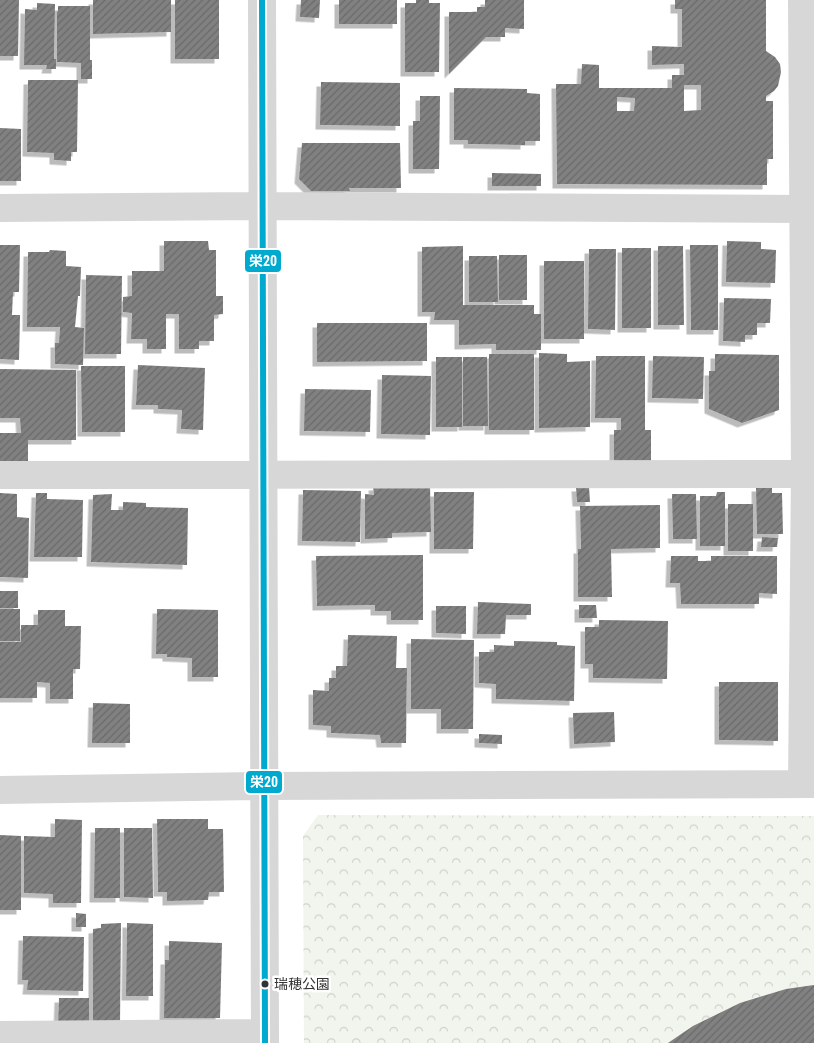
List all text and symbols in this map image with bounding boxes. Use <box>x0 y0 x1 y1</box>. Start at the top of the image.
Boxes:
line badge: 栄20 <box>244 249 282 273</box>
text: 栄20 <box>249 253 277 269</box>
line badge: 栄20 <box>245 770 283 794</box>
text: 栄20 <box>250 774 278 790</box>
place label: 瑞穂公園 <box>274 976 330 992</box>
marker: 瑞穂公園 <box>260 979 270 989</box>

